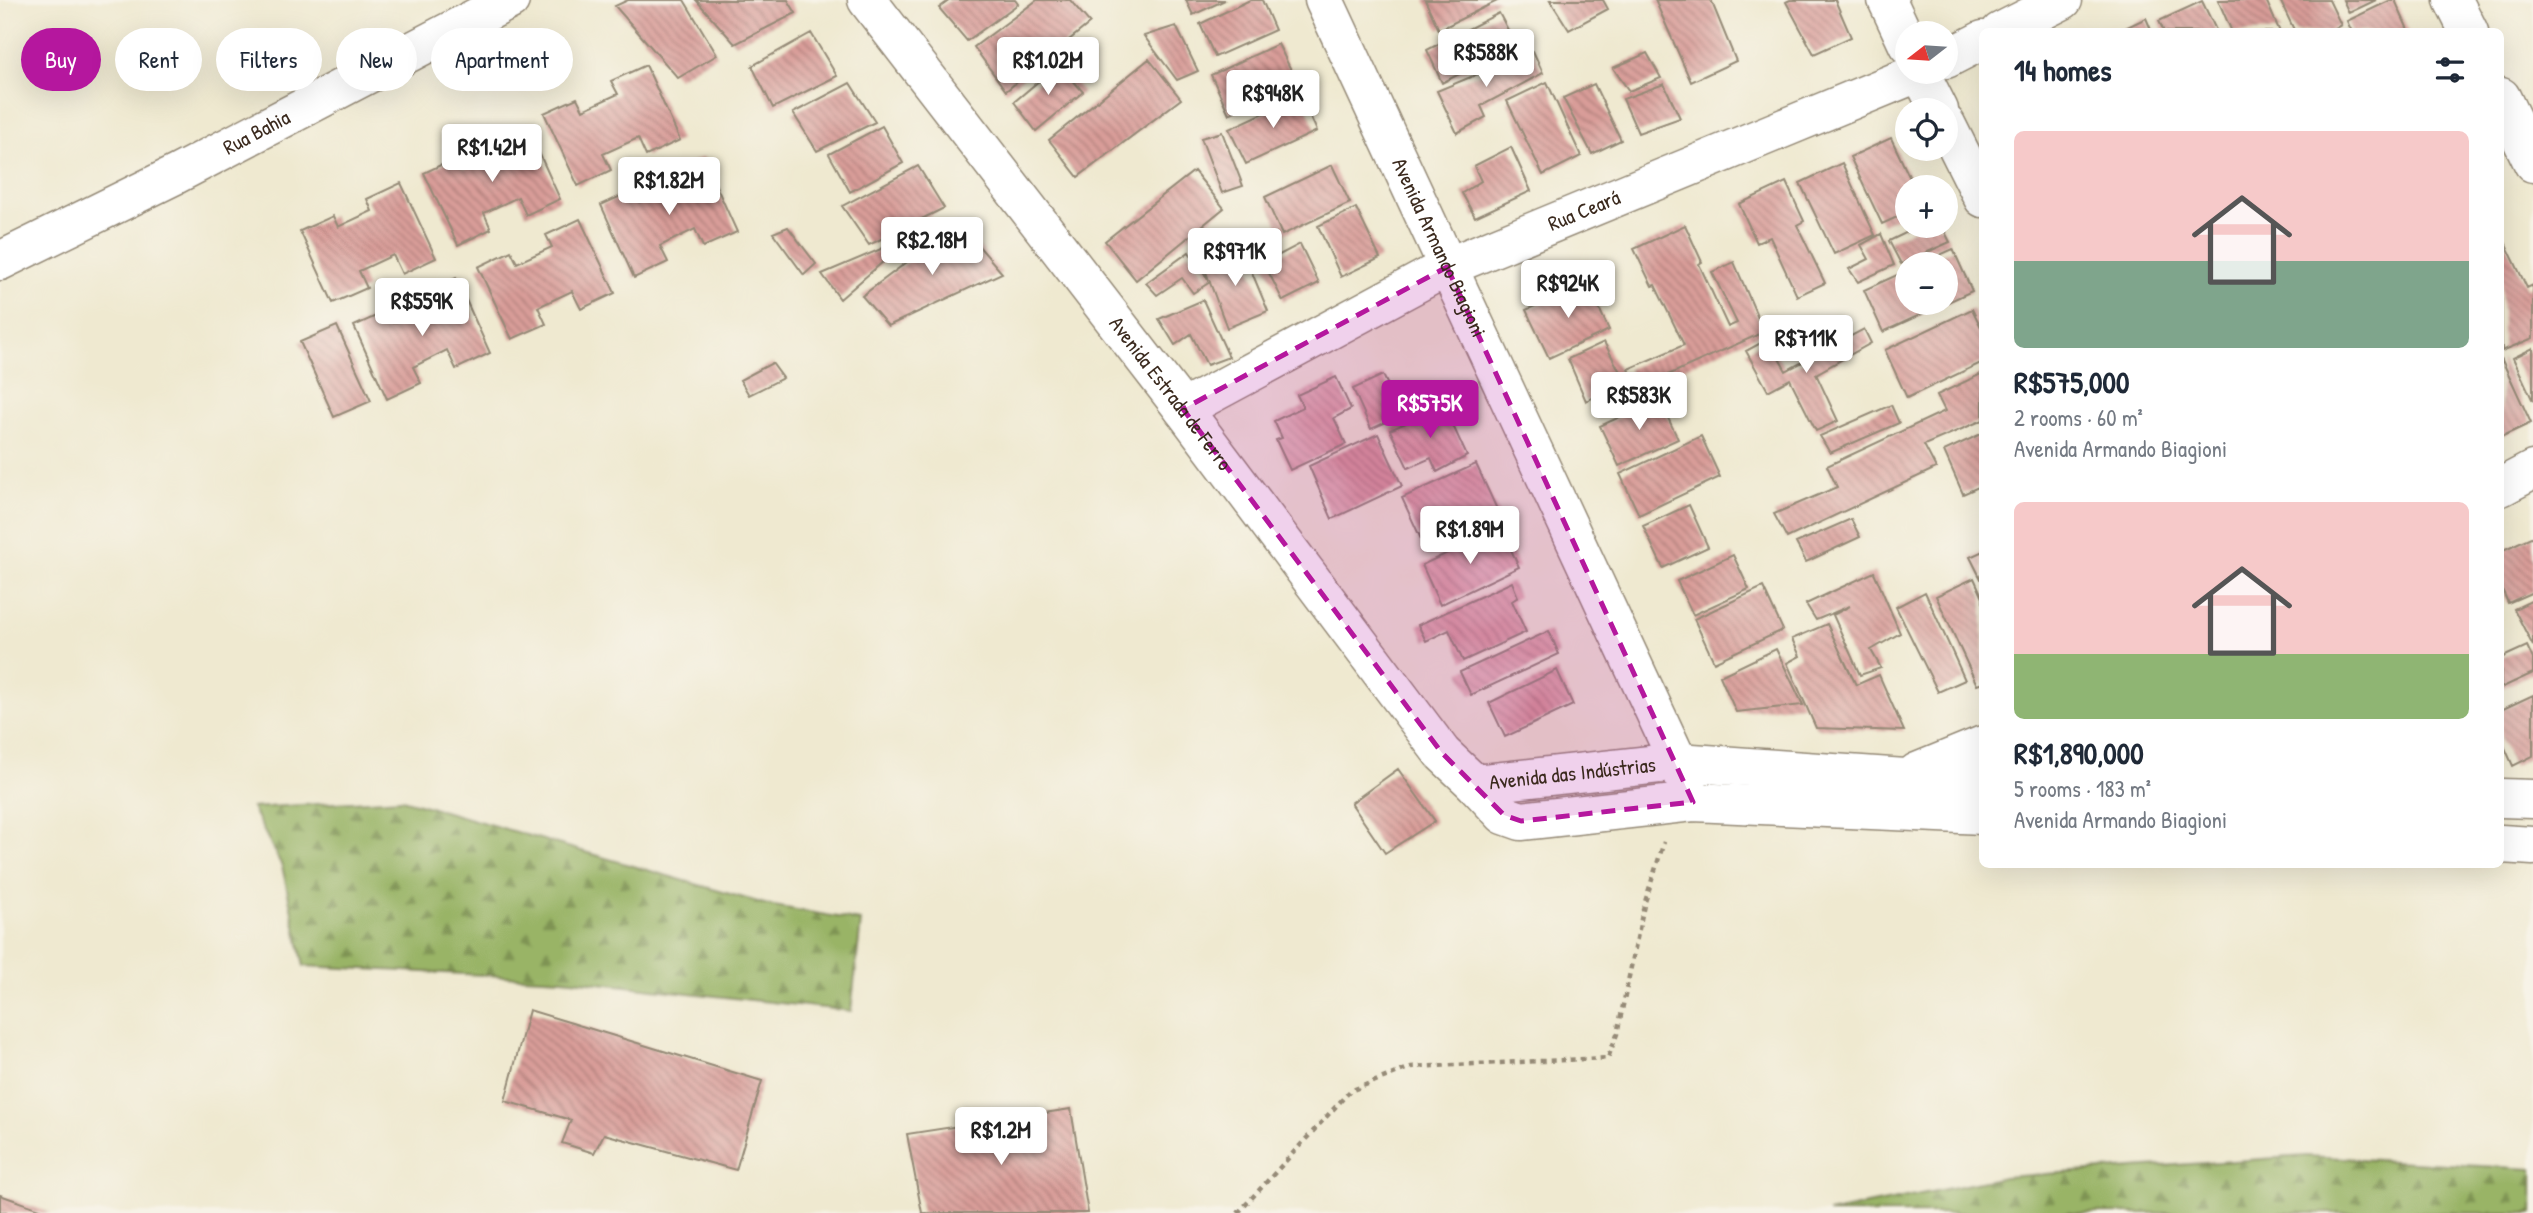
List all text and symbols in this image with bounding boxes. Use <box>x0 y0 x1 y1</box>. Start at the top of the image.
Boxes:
north arrow <box>1895 21 1958 84</box>
map controls <box>1895 21 1958 315</box>
chip: Buy <box>21 28 101 91</box>
chip: Rent <box>115 28 202 91</box>
chip: Filters <box>216 28 322 91</box>
chip: New <box>336 28 417 91</box>
chip: Apartment <box>431 28 573 91</box>
pin: R$588K <box>1429 29 1543 89</box>
text: R$588K <box>1454 36 1518 67</box>
pin: R$1.02M <box>983 38 1113 97</box>
text: R$1.02M <box>1013 44 1083 75</box>
text: 14 homes <box>2014 50 2112 90</box>
icon: filters <box>2431 51 2469 89</box>
pin: R$948K <box>1216 71 1330 130</box>
text: R$948K <box>1242 77 1304 108</box>
button: locate <box>1895 98 1958 161</box>
street label: Rua Bahia <box>218 103 295 161</box>
pin: R$1.42M <box>427 124 557 184</box>
text: R$1.42M <box>458 131 526 162</box>
street label: Avenida Armando Biagioni <box>1385 153 1494 342</box>
pin: R$1.82M <box>604 158 734 217</box>
text: R$1.82M <box>634 164 704 195</box>
button: + <box>1895 175 1958 238</box>
icon: home <box>2179 177 2305 303</box>
street label: Rua Ceará <box>1543 182 1624 238</box>
pin: R$2.18M <box>867 218 997 277</box>
text: R$2.18M <box>897 224 967 255</box>
pin: R$971K <box>1178 229 1292 288</box>
text: R$971K <box>1204 235 1266 266</box>
button: − <box>1895 252 1958 315</box>
pin: R$924K <box>1511 260 1625 320</box>
text: R$924K <box>1537 267 1599 298</box>
pin: R$559K <box>365 278 479 338</box>
text: R$559K <box>391 285 453 316</box>
street label: Avenida Estrada de Ferro <box>1103 310 1239 476</box>
pin: R$711K <box>1749 316 1863 375</box>
text: R$711K <box>1775 322 1837 353</box>
text: R$575,000 <box>2014 362 2129 402</box>
pin: R$583K <box>1582 372 1696 432</box>
text: R$583K <box>1607 379 1671 410</box>
pin: R$575K <box>1373 380 1487 440</box>
text: R$575K <box>1398 387 1462 418</box>
text: 2 rooms · 60 m² <box>2014 402 2143 433</box>
text: Avenida Armando Biagioni <box>2014 433 2227 464</box>
pin: R$1.89M <box>1405 506 1535 566</box>
text: R$1.89M <box>1436 513 1504 544</box>
icon: home <box>2179 548 2305 674</box>
text: R$1,890,000 <box>2014 733 2144 773</box>
street label: Avenida das Indústrias <box>1488 750 1657 796</box>
text: 5 rooms · 183 m² <box>2014 773 2151 804</box>
text: Avenida Armando Biagioni <box>2014 804 2227 835</box>
pin: R$1.2M <box>944 1108 1058 1167</box>
text: R$1.2M <box>971 1114 1031 1145</box>

